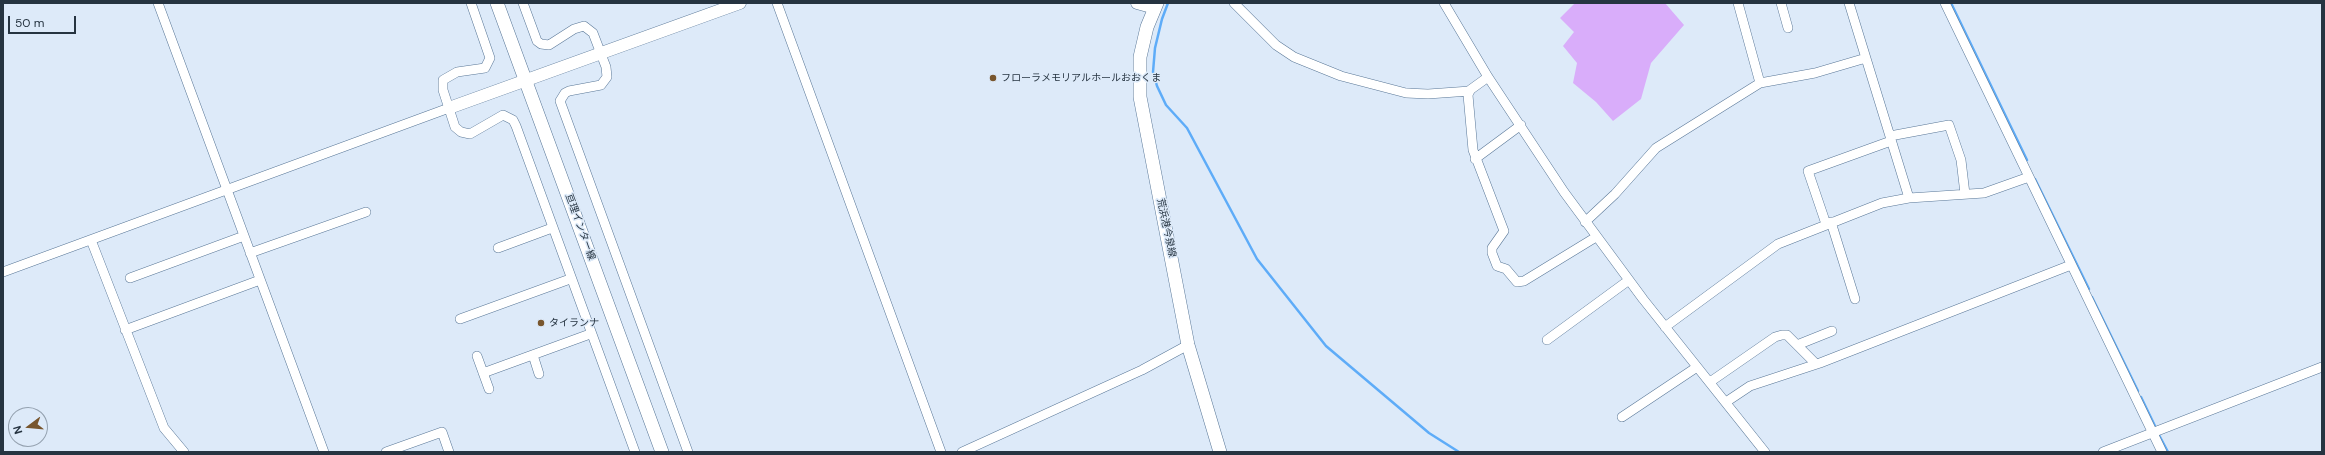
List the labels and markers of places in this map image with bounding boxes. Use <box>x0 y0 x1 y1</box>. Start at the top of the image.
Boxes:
place label: フローラメモリアルホールおおくま <box>1001 72 1161 84</box>
marker: フローラメモリアルホールおおくま <box>988 73 998 83</box>
place label: タイランナ <box>549 317 599 329</box>
marker: タイランナ <box>536 318 546 328</box>

